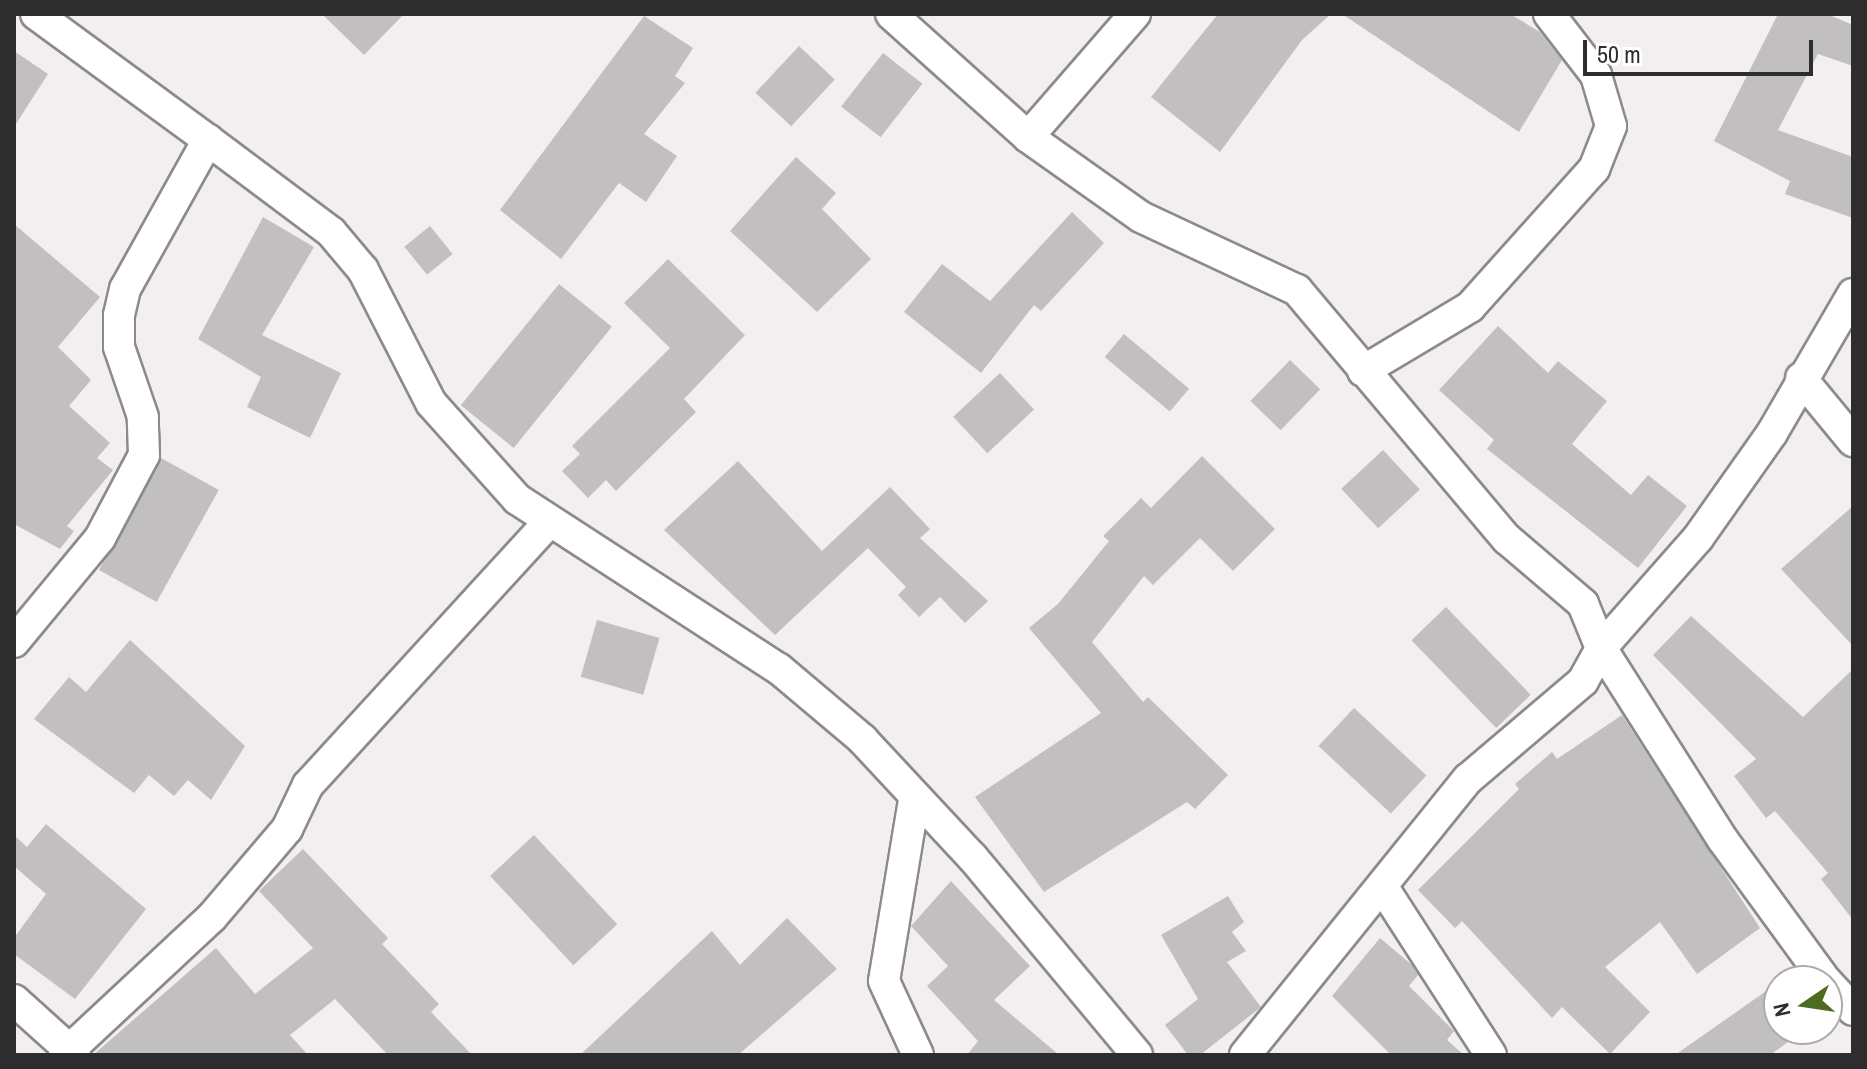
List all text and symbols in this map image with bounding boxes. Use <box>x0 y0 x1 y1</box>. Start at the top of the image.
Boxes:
scale bar <box>1587 24 1817 74</box>
text: 50 m <box>1597 38 1641 70</box>
north arrow <box>1763 965 1843 1045</box>
text: N <box>1765 1000 1798 1020</box>

